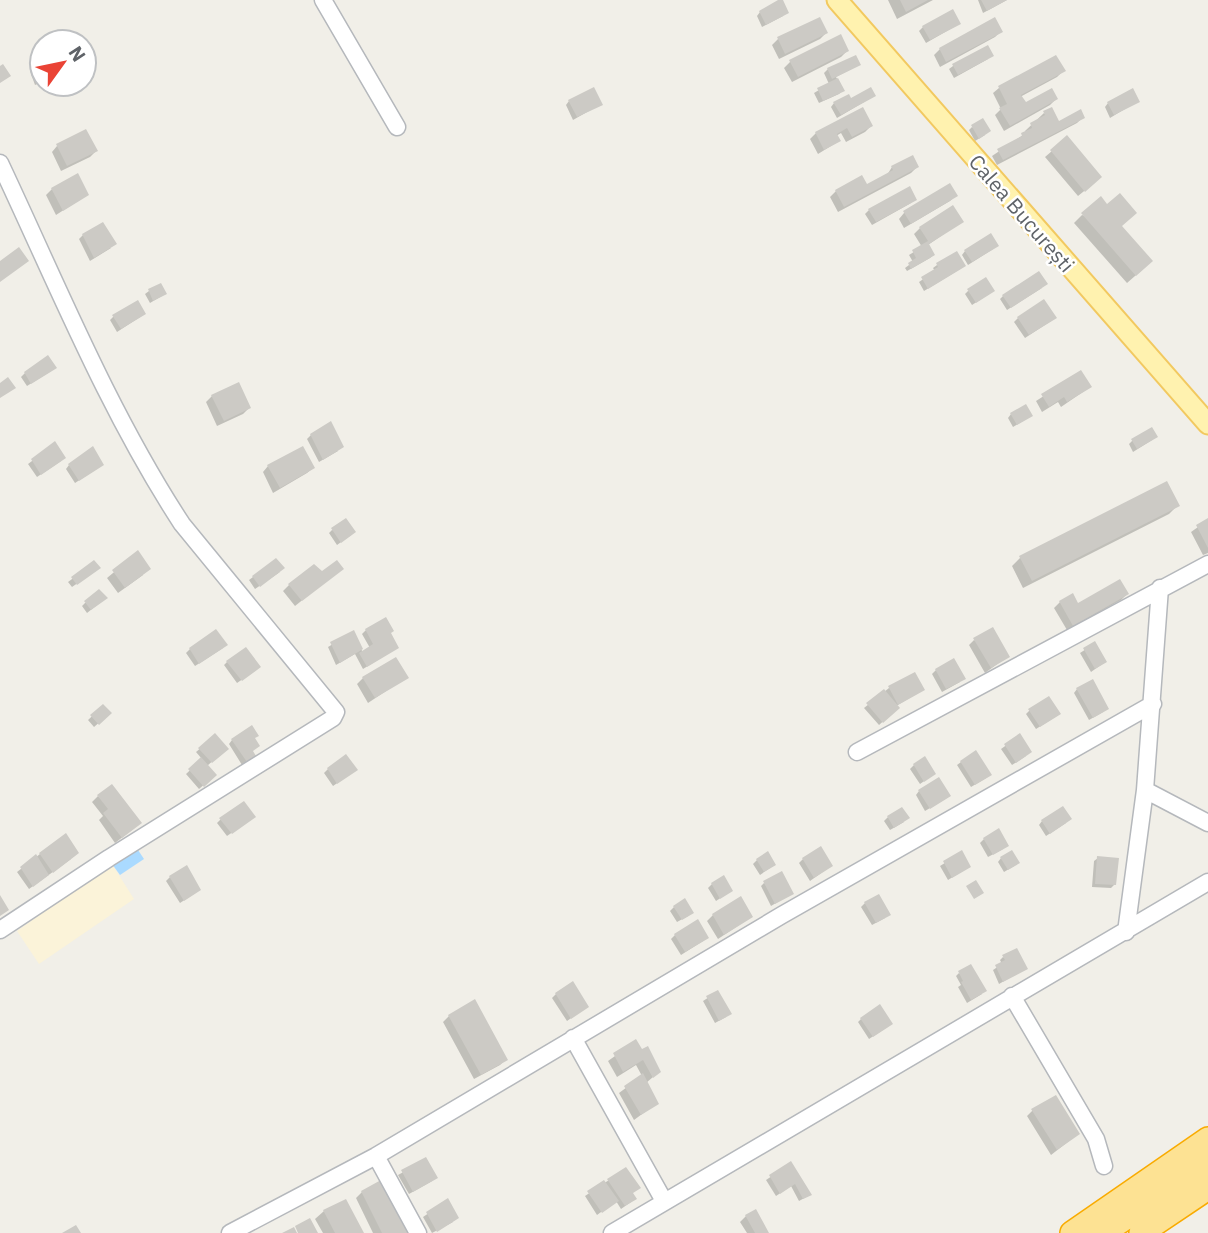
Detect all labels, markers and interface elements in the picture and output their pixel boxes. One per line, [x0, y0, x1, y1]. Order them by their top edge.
north arrow [28, 28, 98, 98]
text: N [63, 41, 91, 66]
street label: Calea București [963, 148, 1081, 278]

